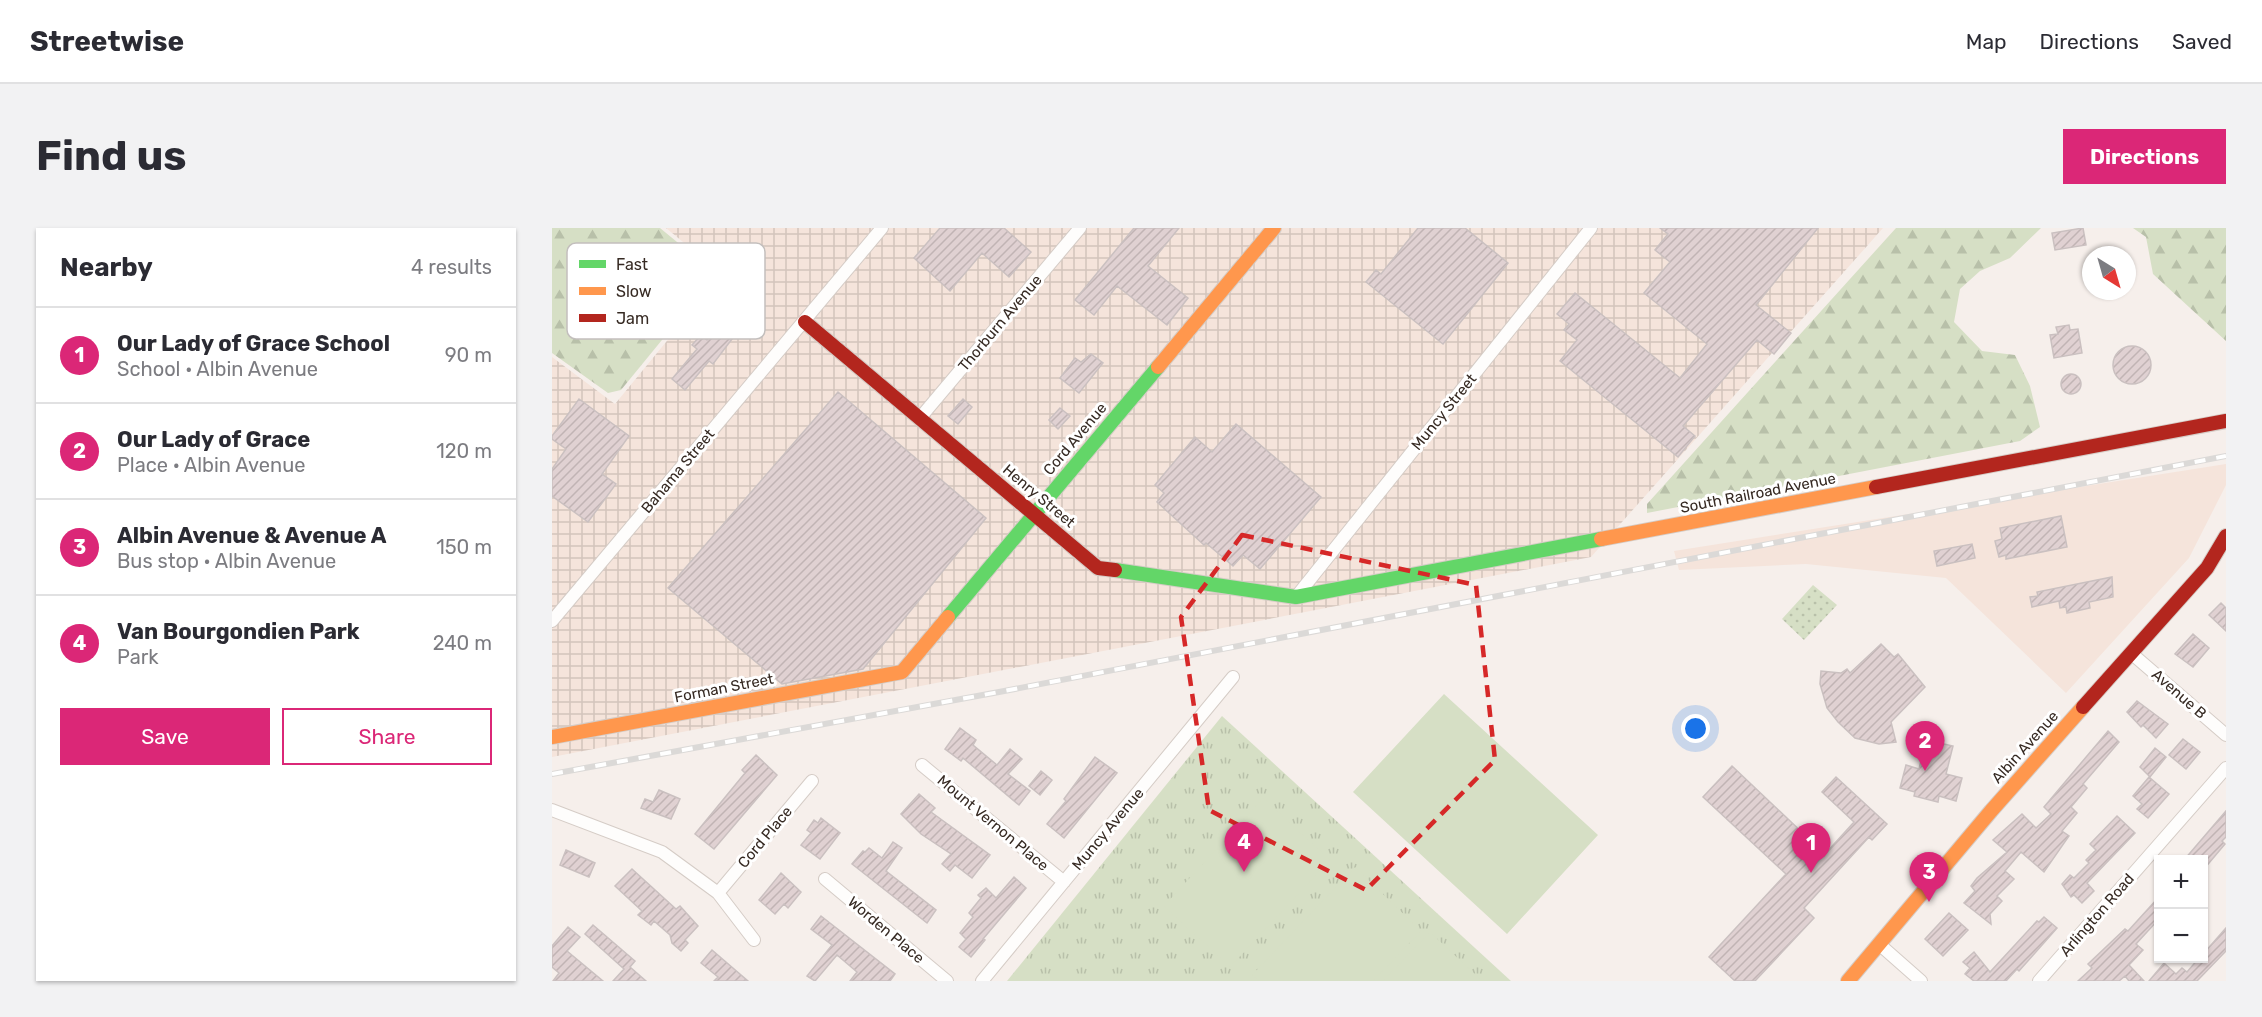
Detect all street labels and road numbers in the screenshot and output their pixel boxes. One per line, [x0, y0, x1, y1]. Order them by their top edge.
street label: Thorburn Avenue [954, 271, 1046, 375]
street label: Muncy Street [1408, 370, 1480, 454]
street label: Cord Avenue [1040, 399, 1110, 479]
street label: Bahama Street [638, 425, 719, 517]
street label: Henry Street [999, 461, 1079, 532]
street label: South Railroad Avenue [1679, 469, 1837, 517]
street label: Avenue B [2148, 665, 2210, 723]
street label: Forman Street [673, 670, 775, 706]
street label: Albin Avenue [1988, 707, 2062, 787]
street label: Mount Vernon Place [934, 771, 1052, 875]
street label: Muncy Avenue [1068, 784, 1148, 874]
street label: Cord Place [734, 802, 796, 872]
street label: Arlington Road [2056, 870, 2138, 960]
street label: Worden Place [844, 893, 928, 967]

